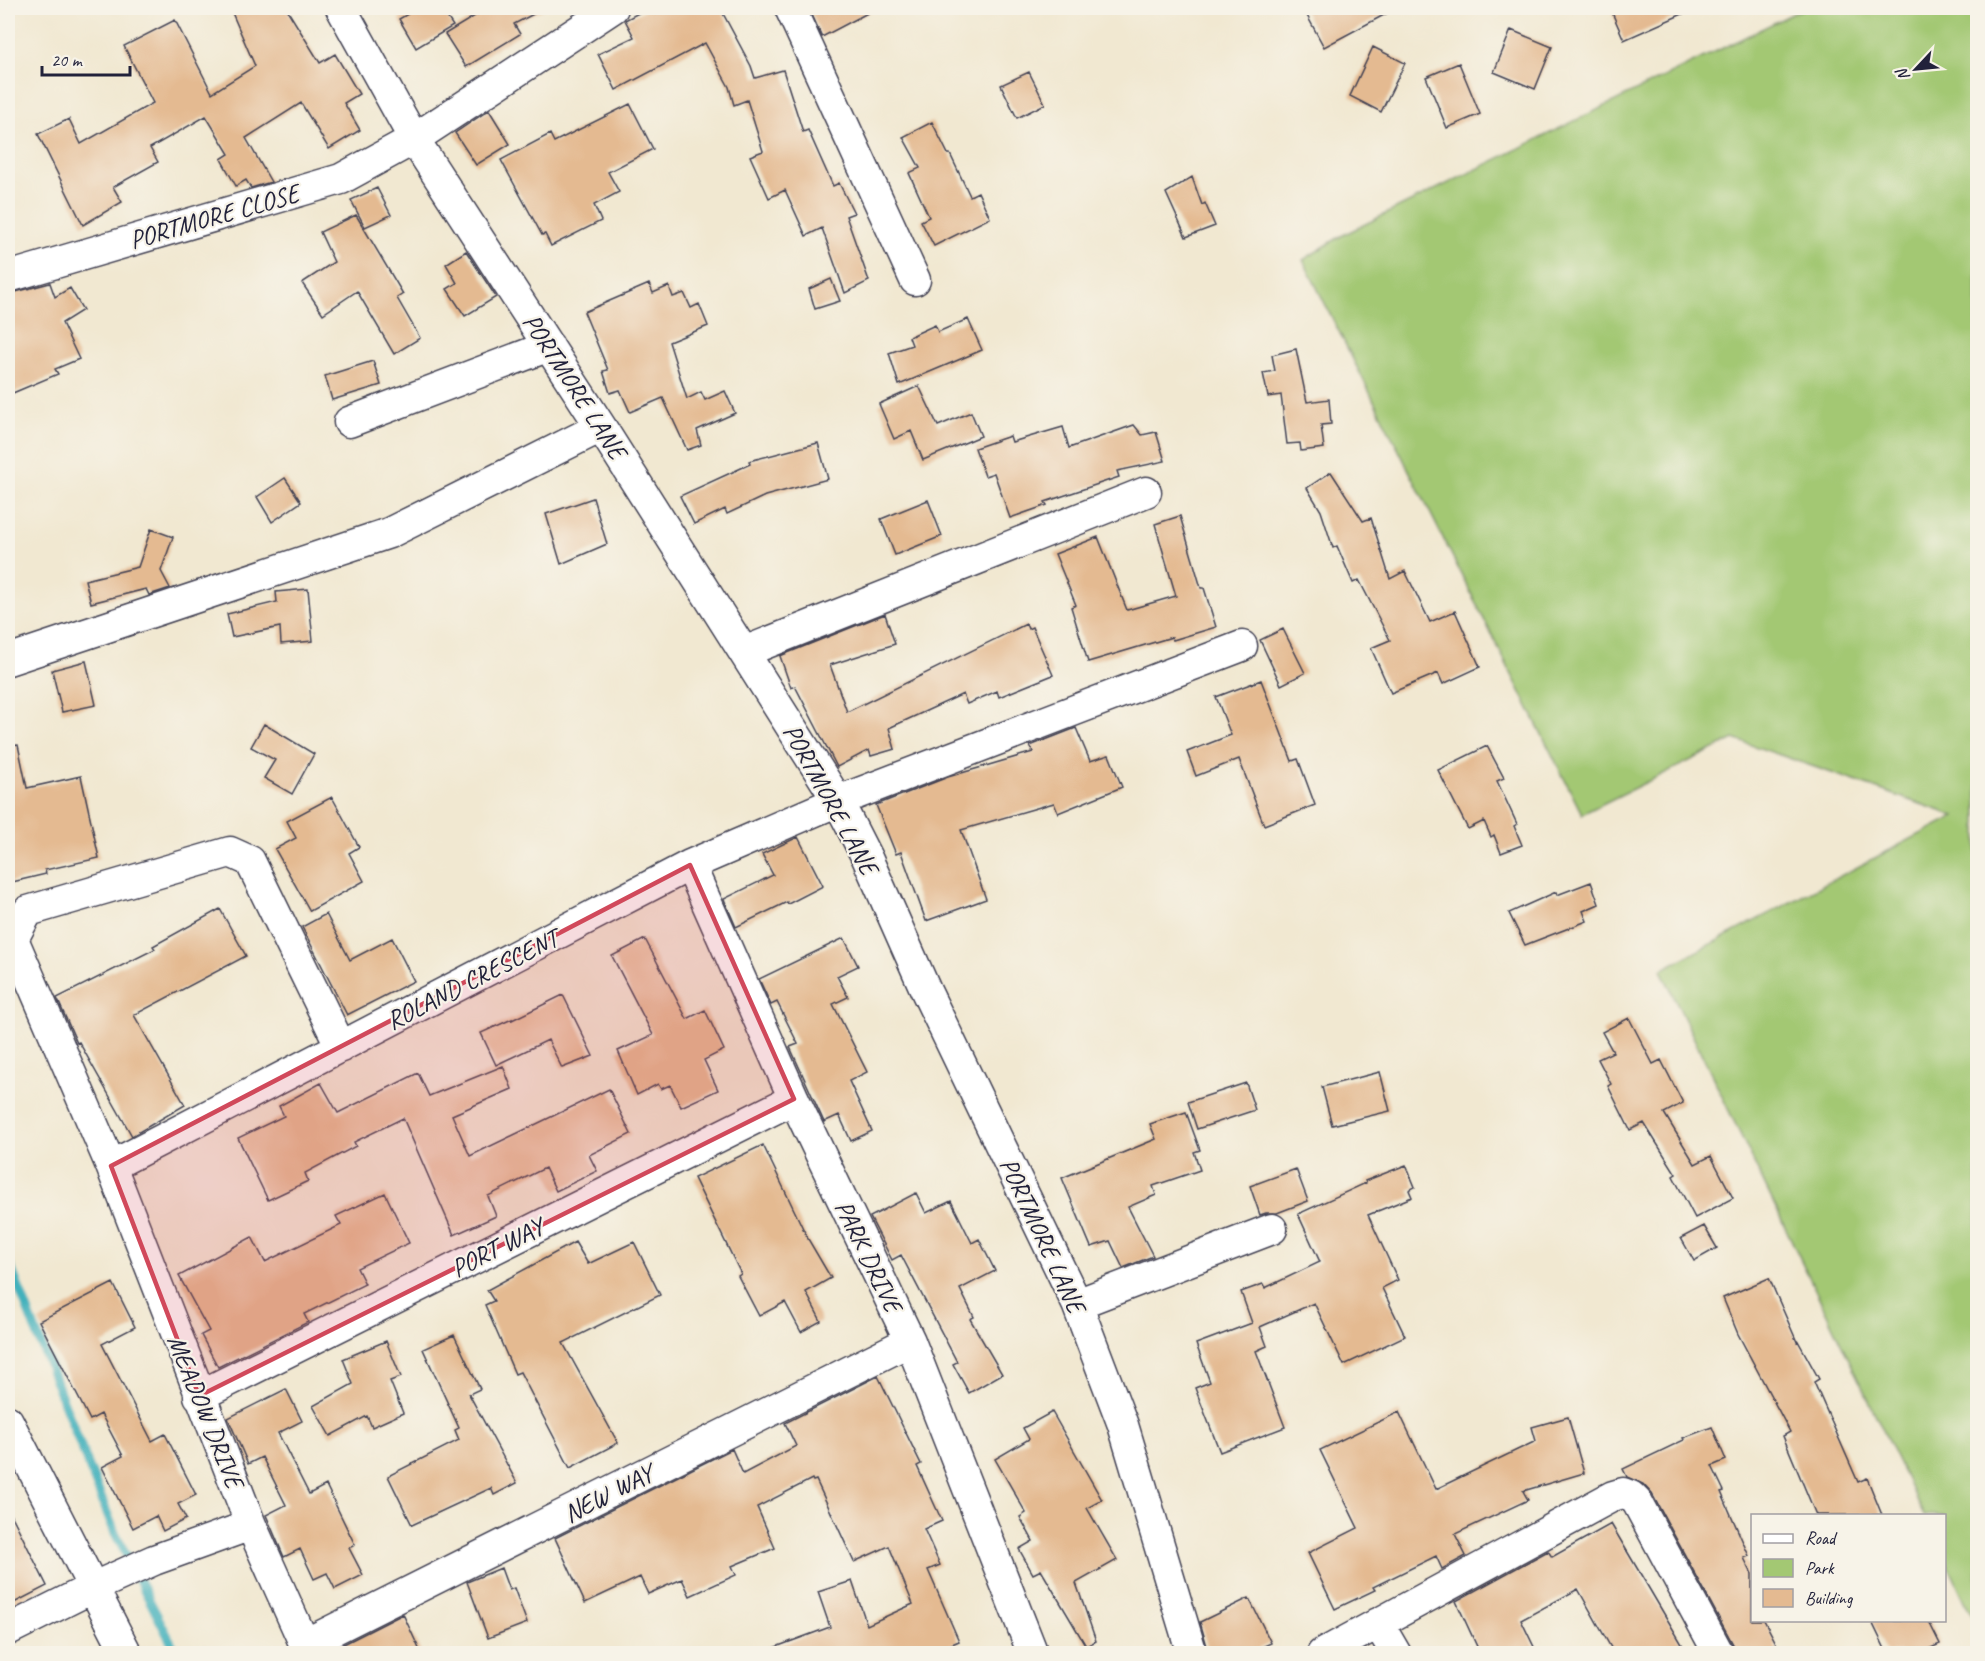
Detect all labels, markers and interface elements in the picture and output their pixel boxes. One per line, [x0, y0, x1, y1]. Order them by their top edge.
scale bar [42, 39, 130, 77]
north arrow [1886, 39, 1946, 99]
text: 20 m [51, 49, 84, 71]
text: N [1891, 64, 1915, 84]
street label: PORTMORE CLOSE [126, 175, 306, 256]
street label: PORTMORE LANE [515, 307, 636, 469]
street label: PORTMORE LANE [776, 718, 887, 884]
street label: ROLAND CRESCENT [380, 919, 569, 1037]
street label: PORTMORE LANE [992, 1152, 1094, 1321]
street label: PARK DRIVE [827, 1195, 911, 1321]
street label: PORT WAY [445, 1208, 553, 1285]
street label: MEADOW DRIVE [160, 1330, 253, 1496]
street label: NEW WAY [558, 1455, 663, 1530]
legend [1751, 1514, 1946, 1622]
text: Road [1805, 1527, 1838, 1549]
text: Park [1805, 1557, 1835, 1579]
text: Building [1805, 1587, 1854, 1609]

